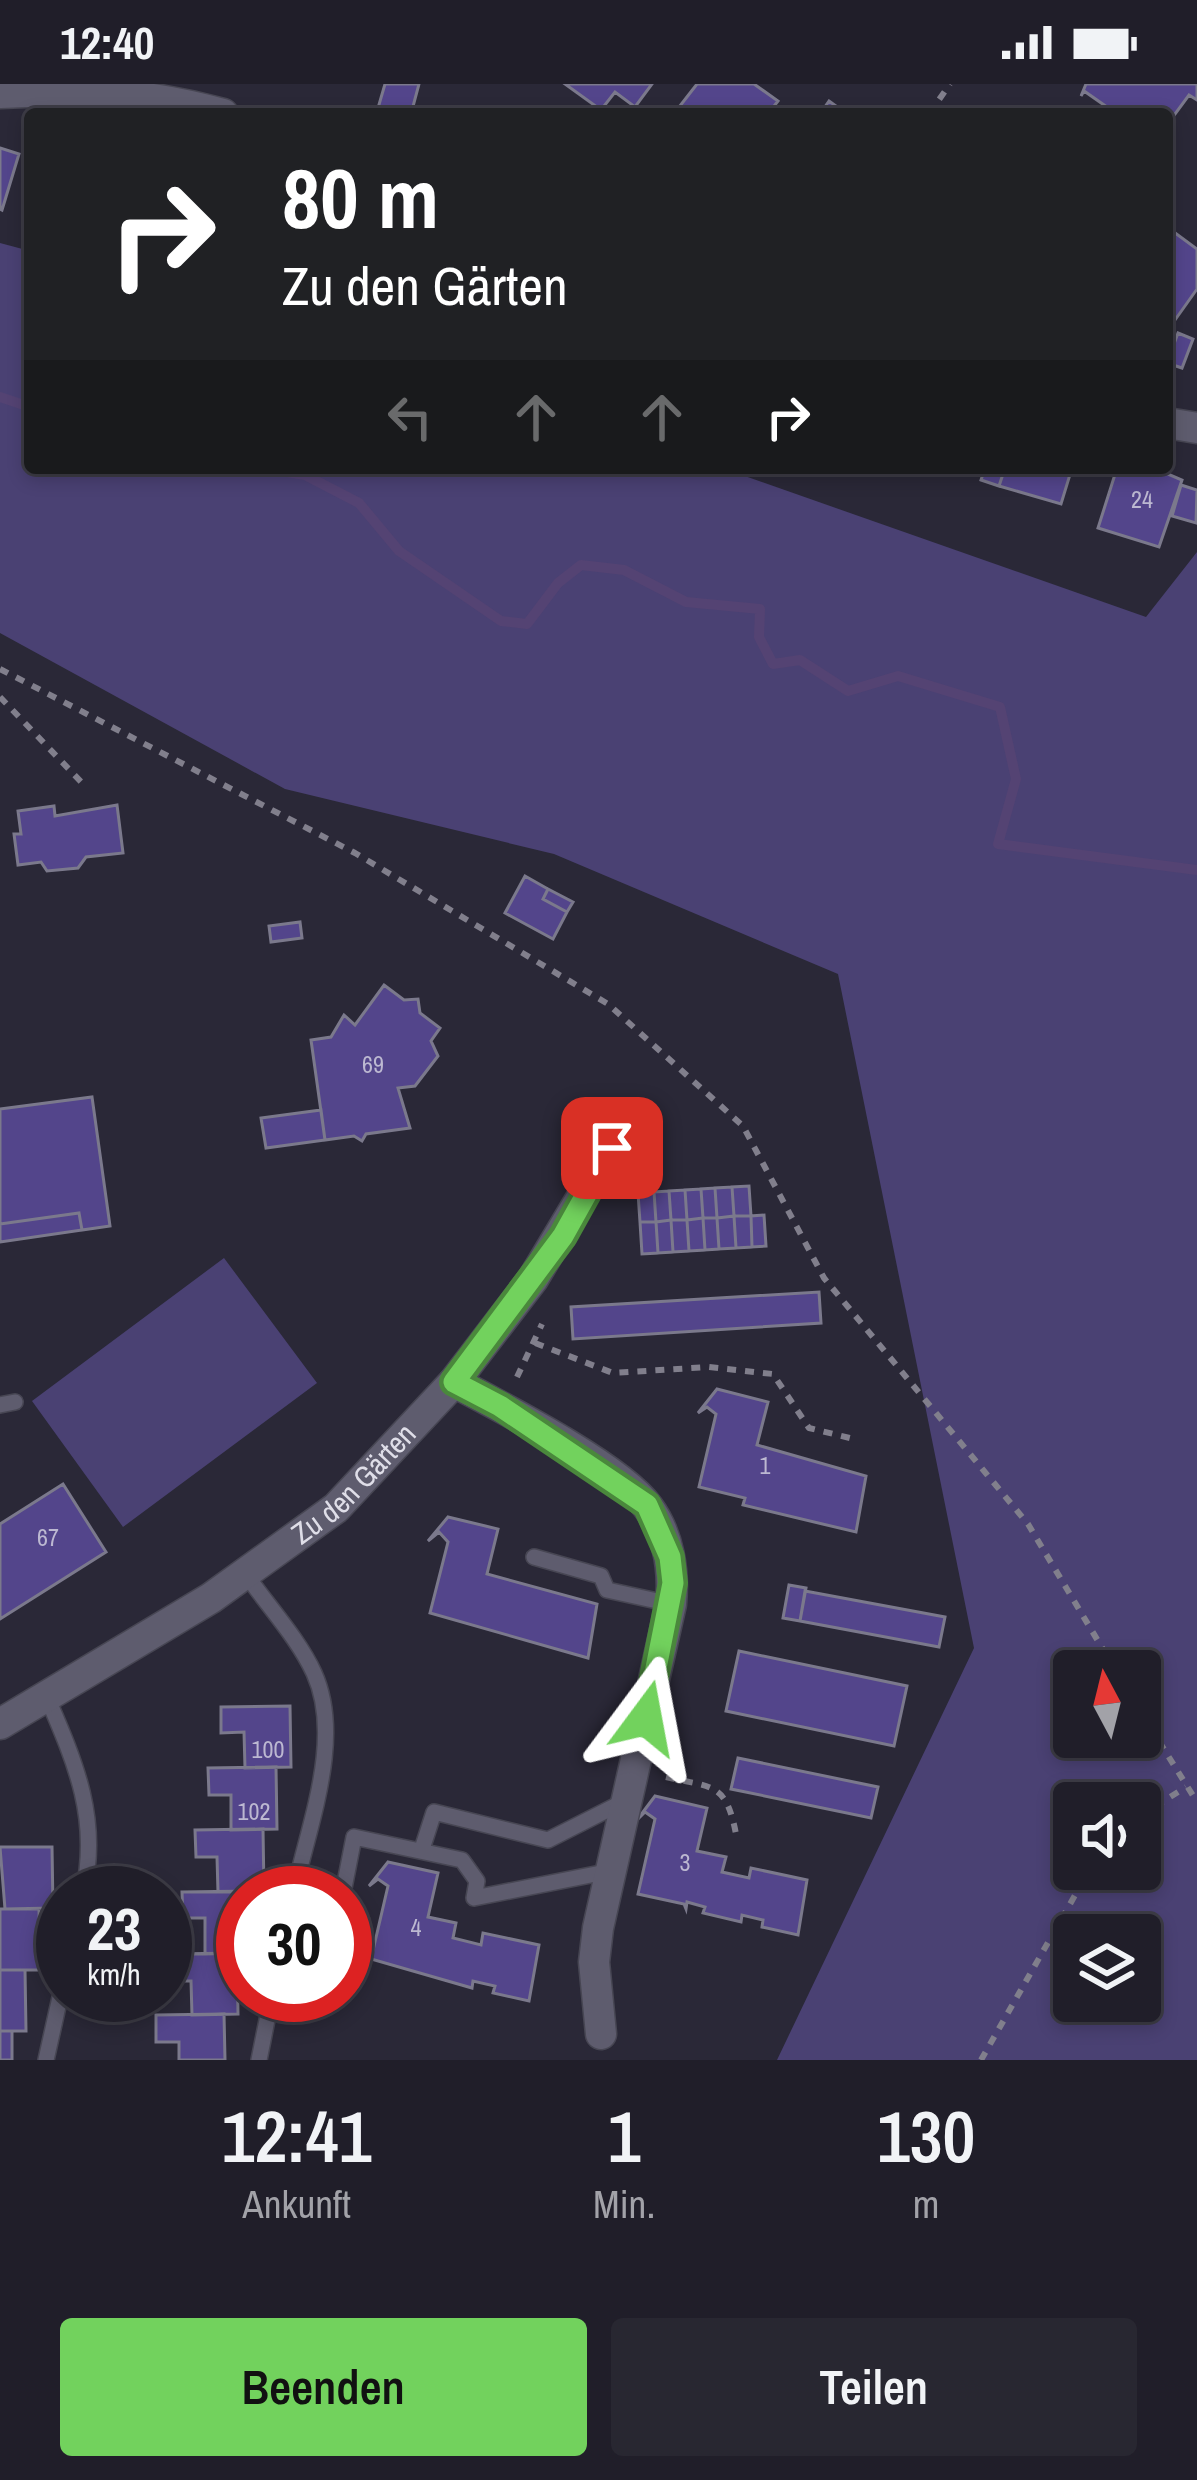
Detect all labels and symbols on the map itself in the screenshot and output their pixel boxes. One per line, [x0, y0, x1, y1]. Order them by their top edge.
house number: 24 [1131, 483, 1153, 515]
house number: 69 [362, 1048, 384, 1080]
pin [561, 1097, 663, 1199]
street label: Zu den Gärten [283, 1414, 424, 1553]
house number: 1 [760, 1449, 771, 1481]
house number: 67 [37, 1521, 59, 1553]
north arrow [1053, 1650, 1161, 1758]
position arrow [583, 1655, 709, 1781]
house number: 100 [252, 1733, 284, 1765]
house number: 102 [238, 1795, 270, 1827]
house number: 3 [680, 1846, 690, 1878]
speed limit sign: 30 [216, 1866, 372, 2022]
house number: 4 [411, 1911, 422, 1943]

